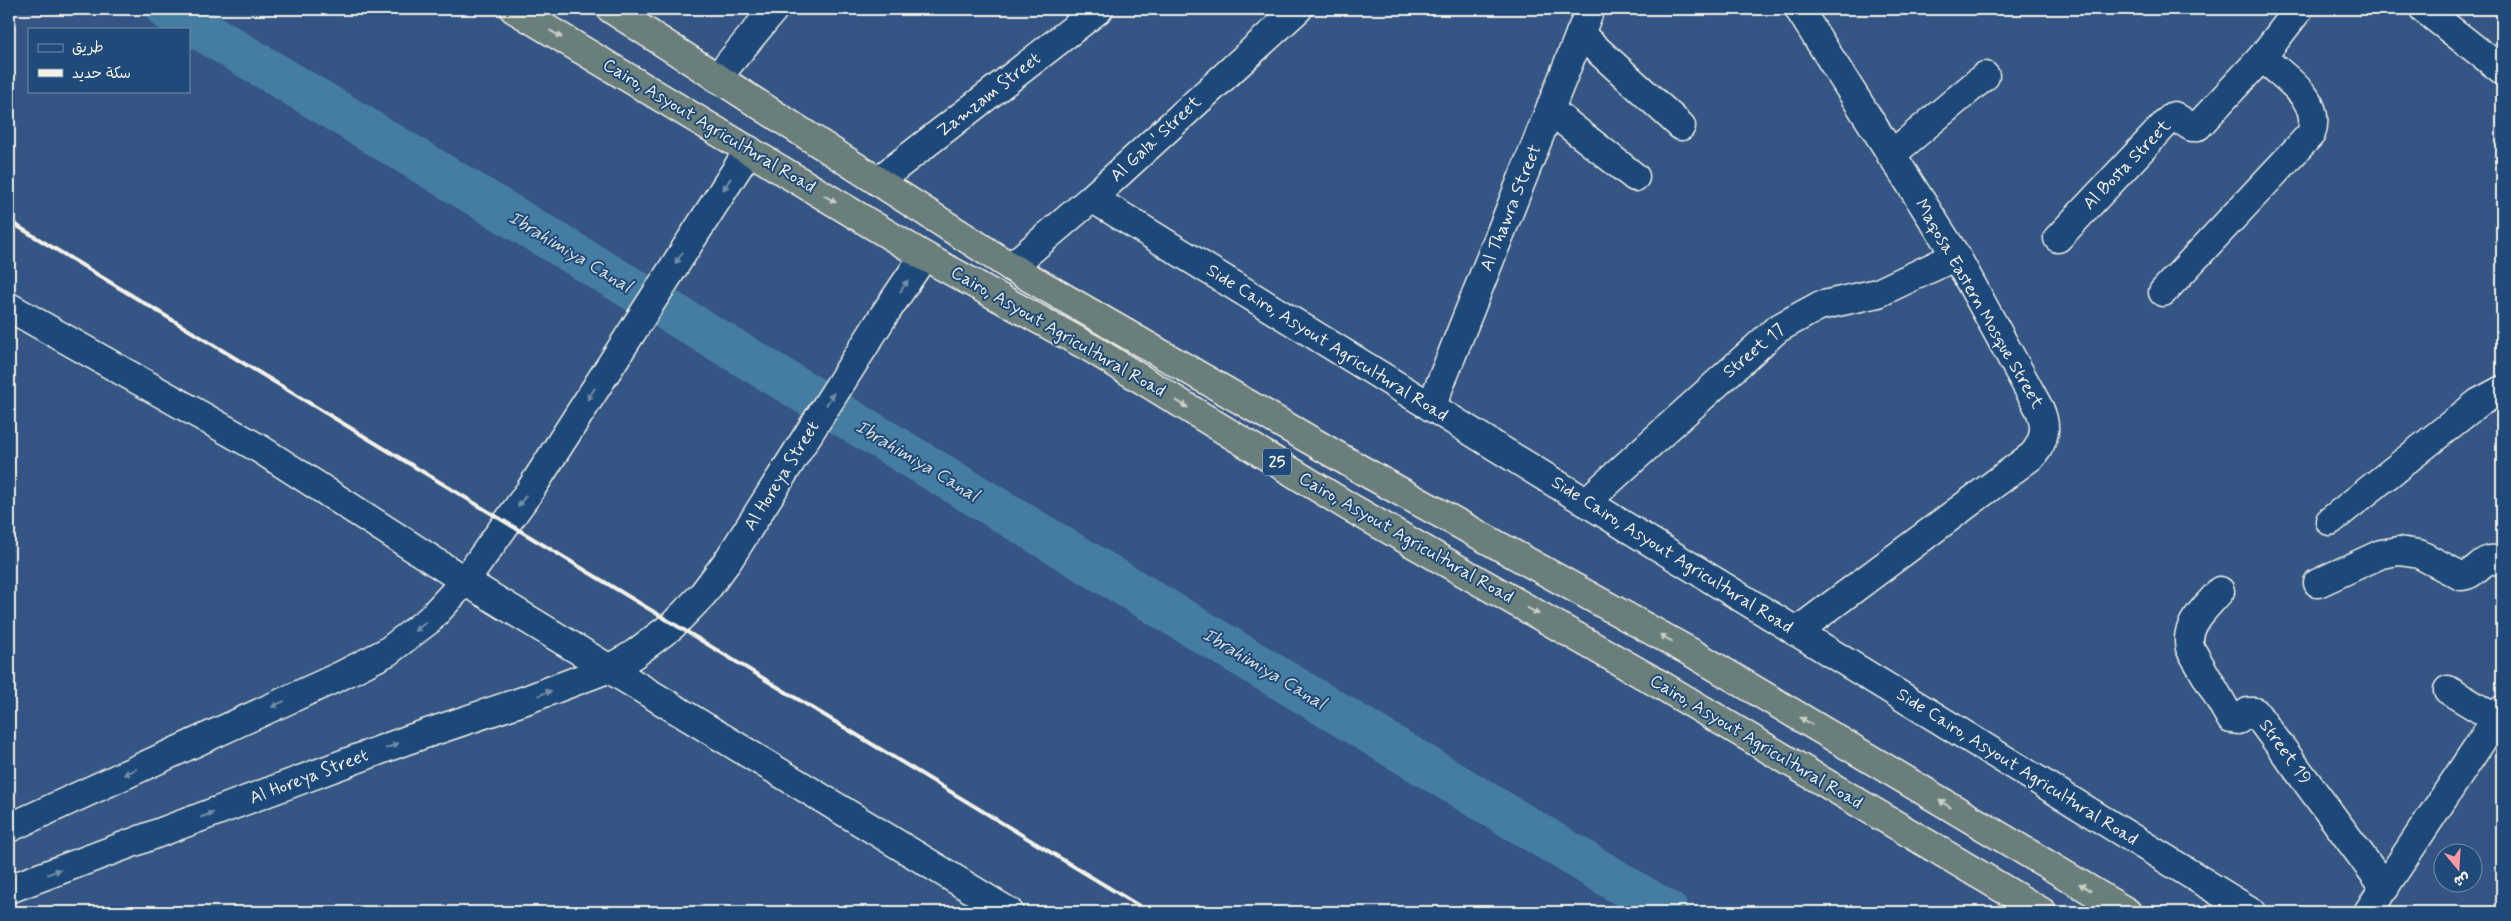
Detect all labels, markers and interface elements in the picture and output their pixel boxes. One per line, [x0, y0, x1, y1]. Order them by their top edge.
legend [28, 28, 190, 92]
one-way arrow [549, 29, 562, 38]
text: طريق [72, 38, 104, 58]
street label: Zamzam Street [932, 47, 1046, 143]
street label: Cairo, Asyout Agricultural Road [598, 53, 820, 199]
text: سكة حديد [72, 64, 131, 84]
street label: Al Gala' Street [1105, 90, 1207, 188]
street label: Al Bosta Street [2078, 114, 2177, 215]
street label: Al Thawra Street [1475, 141, 1547, 275]
one-way arrow [723, 177, 732, 190]
one-way arrow [823, 195, 836, 204]
street label: Maqosa Eastern Mosque Street [1909, 195, 2049, 414]
water label: Ibrahimiya Canal [504, 205, 638, 299]
one-way arrow [675, 252, 684, 265]
street label: Side Cairo, Asyout Agricultural Road [1202, 259, 1452, 427]
street label: Cairo, Asyout Agricultural Road [946, 261, 1170, 403]
one-way arrow [899, 279, 909, 292]
street label: Street 17 [1718, 318, 1790, 384]
one-way arrow [586, 388, 595, 401]
one-way arrow [825, 393, 835, 406]
one-way arrow [1175, 400, 1188, 409]
water label: Ibrahimiya Canal [851, 414, 985, 508]
street label: Al Horeya Street [739, 416, 825, 535]
road number: 25 [1263, 448, 1291, 476]
street label: Cairo, Asyout Agricultural Road [1294, 467, 1518, 609]
street label: Side Cairo, Asyout Agricultural Road [1547, 471, 1797, 639]
one-way arrow [517, 494, 527, 508]
one-way arrow [1526, 607, 1539, 616]
one-way arrow [413, 622, 427, 632]
water label: Ibrahimiya Canal [1198, 622, 1332, 716]
one-way arrow [1659, 634, 1673, 642]
street label: Cairo, Asyout Agricultural Road [1645, 669, 1867, 815]
street label: Side Cairo, Asyout Agricultural Road [1892, 683, 2142, 851]
one-way arrow [538, 688, 552, 696]
one-way arrow [271, 701, 285, 709]
street label: Street 19 [2253, 715, 2317, 789]
one-way arrow [1799, 716, 1812, 725]
one-way arrow [384, 742, 399, 749]
street label: Al Horeya Street [246, 743, 372, 811]
one-way arrow [123, 769, 137, 777]
one-way arrow [1939, 799, 1952, 808]
one-way arrow [199, 811, 214, 818]
north arrow [2434, 844, 2484, 894]
one-way arrow [47, 868, 62, 875]
text: ش [2452, 868, 2472, 890]
one-way arrow [2078, 883, 2091, 892]

